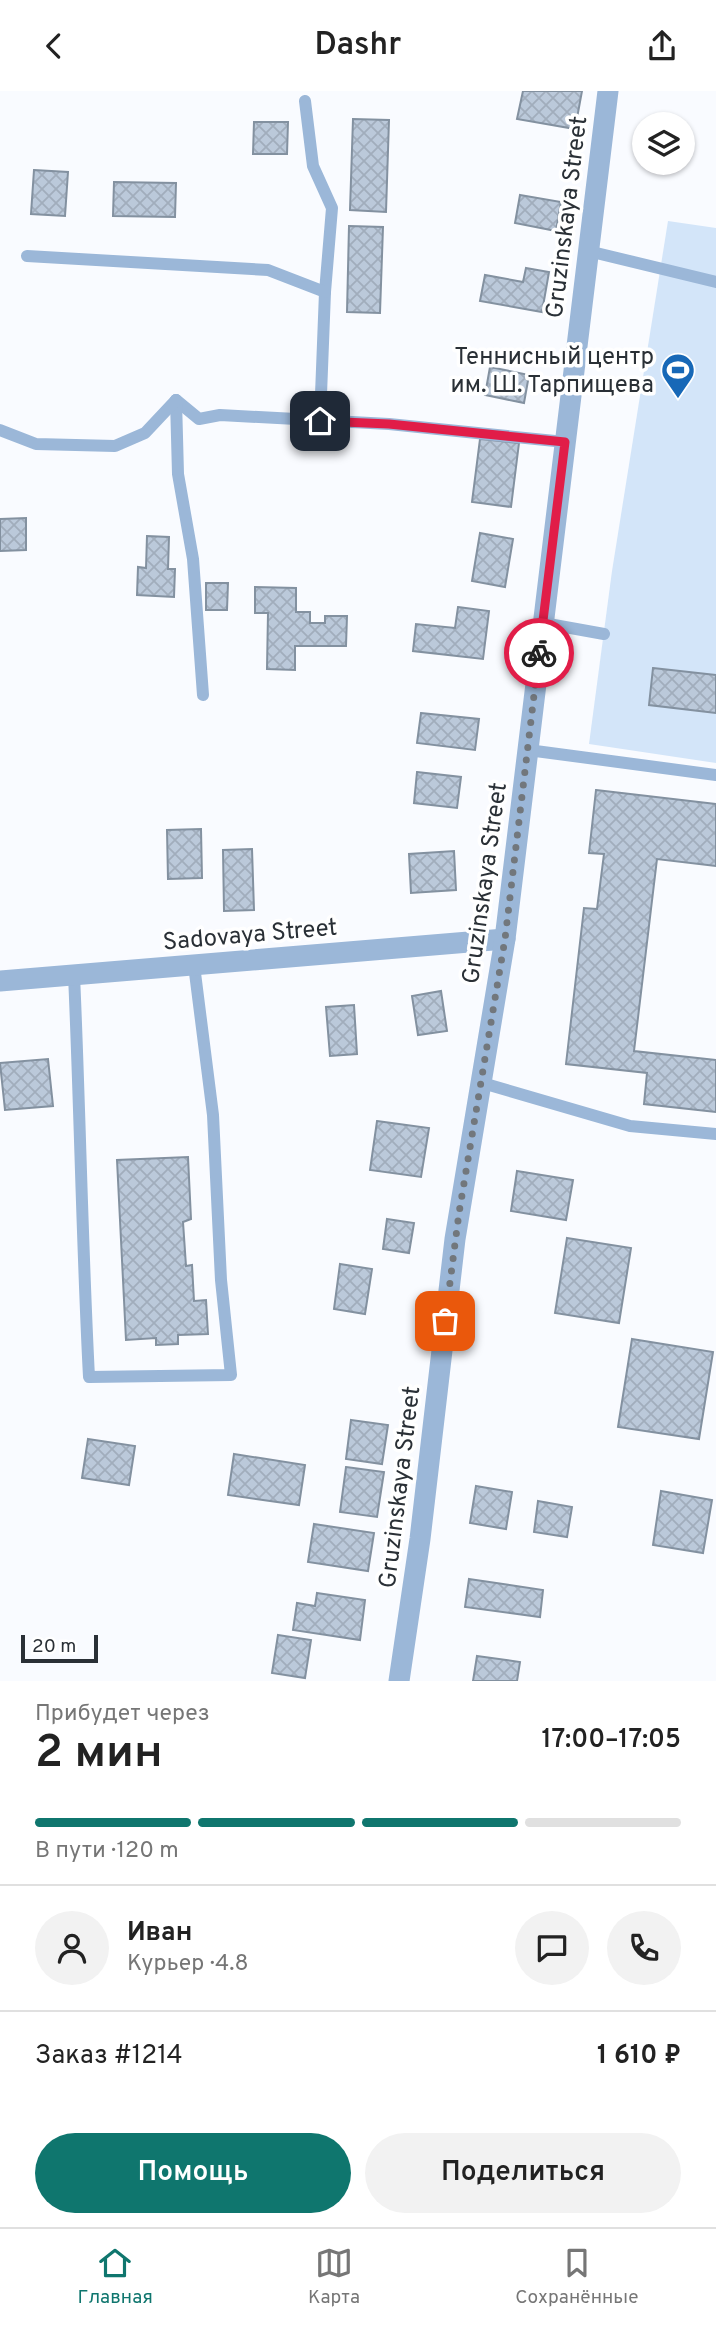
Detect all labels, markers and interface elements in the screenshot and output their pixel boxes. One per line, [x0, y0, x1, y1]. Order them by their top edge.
text: Dashr [315, 26, 401, 66]
icon: back [35, 27, 73, 65]
icon: share [643, 27, 681, 65]
map controls [632, 112, 695, 175]
button: layers [632, 112, 695, 175]
street label: Gruzinskaya Street [541, 114, 595, 320]
place label: Теннисный центр им. Ш. Тарпищева [451, 343, 654, 401]
sports icon: Теннисный центр им. Ш. Тарпищева [659, 351, 697, 400]
pin [290, 391, 350, 451]
icon: home [301, 402, 339, 440]
courier [504, 618, 574, 688]
icon: bike [520, 634, 558, 672]
street label: Gruzinskaya Street [457, 780, 515, 986]
street label: Sadovaya Street [162, 913, 339, 959]
pin [415, 1291, 475, 1351]
icon: bag [426, 1302, 464, 1340]
street label: Gruzinskaya Street [374, 1384, 428, 1590]
scale bar [21, 1632, 98, 1664]
text: 20 m [32, 1635, 76, 1659]
text: Прибудет через [35, 1700, 210, 1729]
text: 17:00–17:05 [542, 1724, 681, 1757]
text: 2 мин [35, 1725, 163, 1784]
text: В пути · 120 m [35, 1837, 179, 1866]
button: person [35, 1911, 109, 1985]
button: chat [515, 1911, 589, 1985]
button: phone [607, 1911, 681, 1985]
text: Иван [127, 1917, 192, 1950]
text: Курьер · 4.8 [127, 1950, 249, 1979]
text: Заказ #1214 [35, 2040, 183, 2073]
text: 1 610 ₽ [597, 2040, 681, 2073]
button: Помощь [35, 2133, 351, 2213]
button: Поделиться [365, 2133, 681, 2213]
tab: Главная [78, 2244, 153, 2310]
tab: Карта [308, 2244, 360, 2310]
tab: Сохранённые [515, 2244, 638, 2310]

